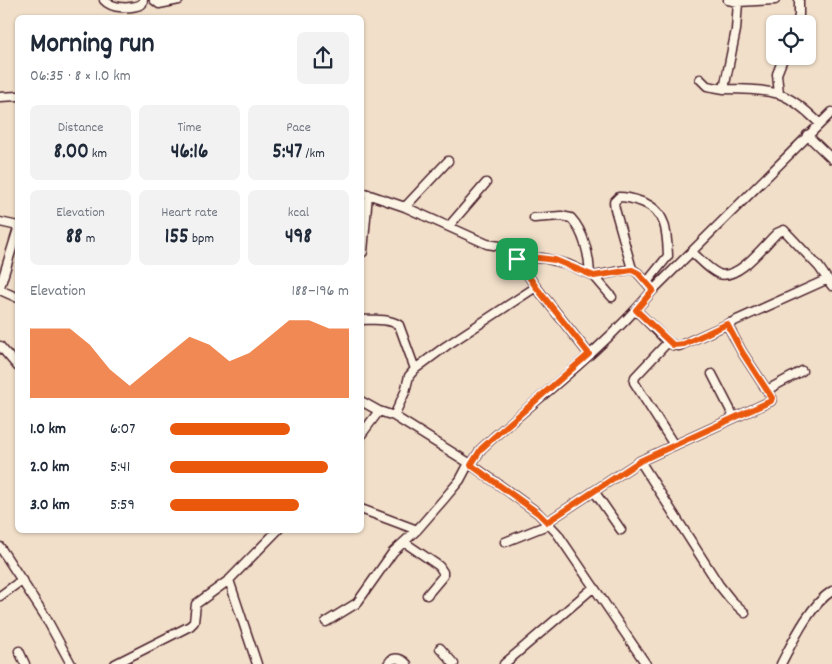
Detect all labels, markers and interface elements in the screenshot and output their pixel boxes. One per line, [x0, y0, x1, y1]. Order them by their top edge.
map controls [766, 15, 816, 65]
button: locate [766, 15, 816, 65]
text: Morning run [30, 26, 154, 66]
button: share [297, 32, 349, 84]
text: 06:35 · 8 × 1.0 km [30, 65, 131, 88]
text: Distance [58, 118, 103, 138]
text: Time [178, 118, 201, 138]
text: Pace [286, 118, 311, 138]
text: 8.00 [54, 138, 89, 168]
text: 46:16 [171, 138, 208, 168]
text: 5:47 [272, 138, 302, 168]
text: km [89, 144, 107, 164]
text: /km [302, 144, 325, 164]
text: Elevation [56, 203, 105, 223]
text: Heart rate [161, 203, 218, 223]
text: kcal [288, 203, 309, 223]
text: 88 [66, 223, 83, 253]
text: 155 [165, 223, 189, 253]
text: 498 [285, 223, 312, 253]
text: m [83, 229, 95, 249]
text: bpm [189, 229, 214, 249]
pin [496, 238, 538, 280]
icon: arrive [503, 245, 531, 273]
text: Elevation [30, 280, 86, 303]
text: 188–196 m [291, 280, 349, 303]
text: 1.0 km [30, 418, 66, 441]
text: 6:07 [110, 418, 135, 441]
text: 2.0 km [30, 456, 70, 479]
text: 5:41 [110, 456, 130, 479]
text: 3.0 km [30, 494, 70, 517]
text: 5:59 [110, 494, 135, 517]

